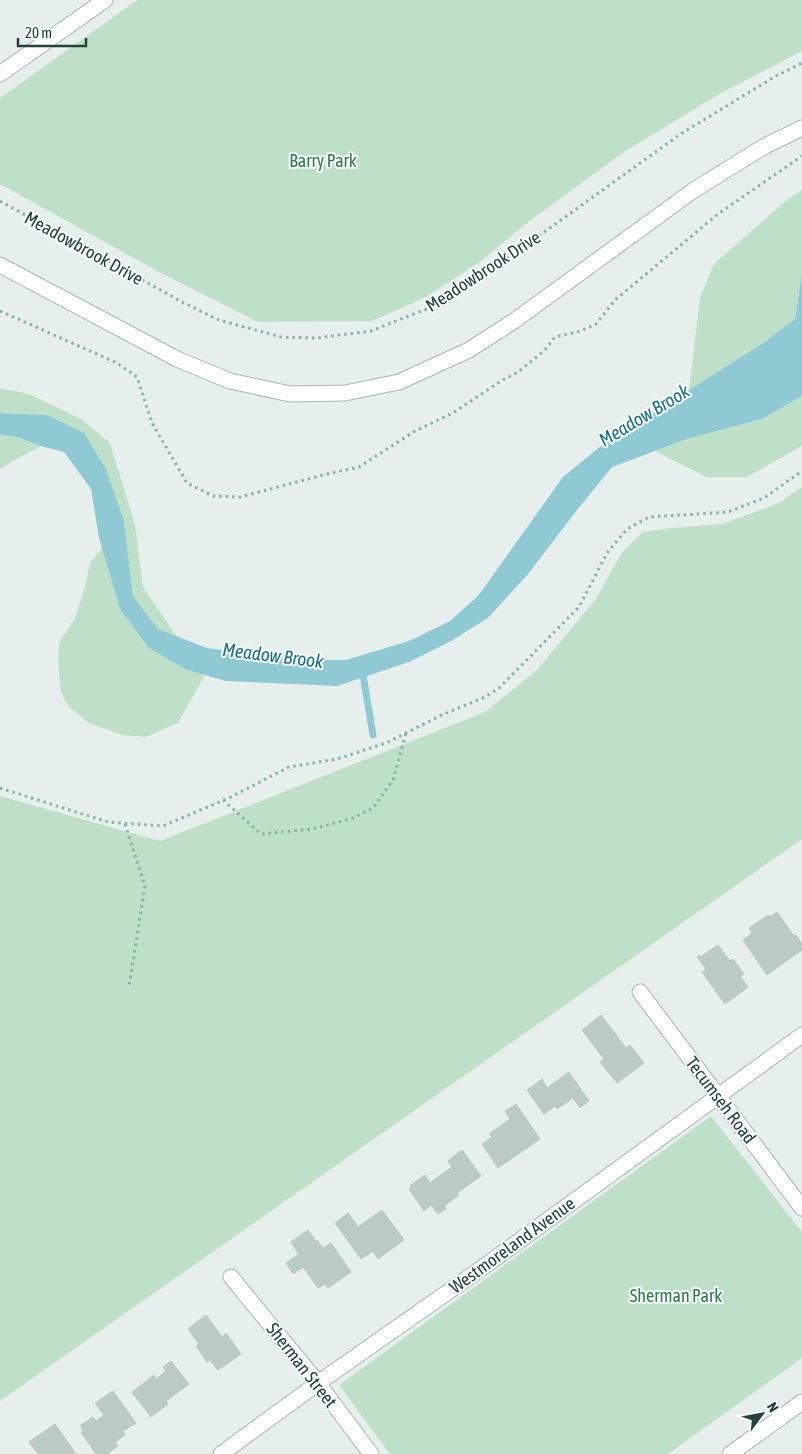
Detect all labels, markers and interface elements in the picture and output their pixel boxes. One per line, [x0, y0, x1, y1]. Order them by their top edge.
scale bar [18, 15, 85, 47]
text: 20 m [25, 24, 52, 41]
park label: Barry Park [289, 150, 357, 171]
street label: Meadowbrook Drive [21, 207, 147, 289]
street label: Meadowbrook Drive [422, 226, 544, 316]
water label: Meadow Brook [595, 379, 694, 451]
water label: Meadow Brook [221, 638, 325, 672]
street label: Tecumseh Road [682, 1052, 760, 1148]
street label: Westmoreland Avenue [445, 1192, 579, 1298]
park label: Sherman Park [630, 1285, 722, 1306]
street label: Sherman Street [262, 1318, 342, 1412]
north arrow [737, 1389, 787, 1439]
text: N [764, 1399, 782, 1415]

